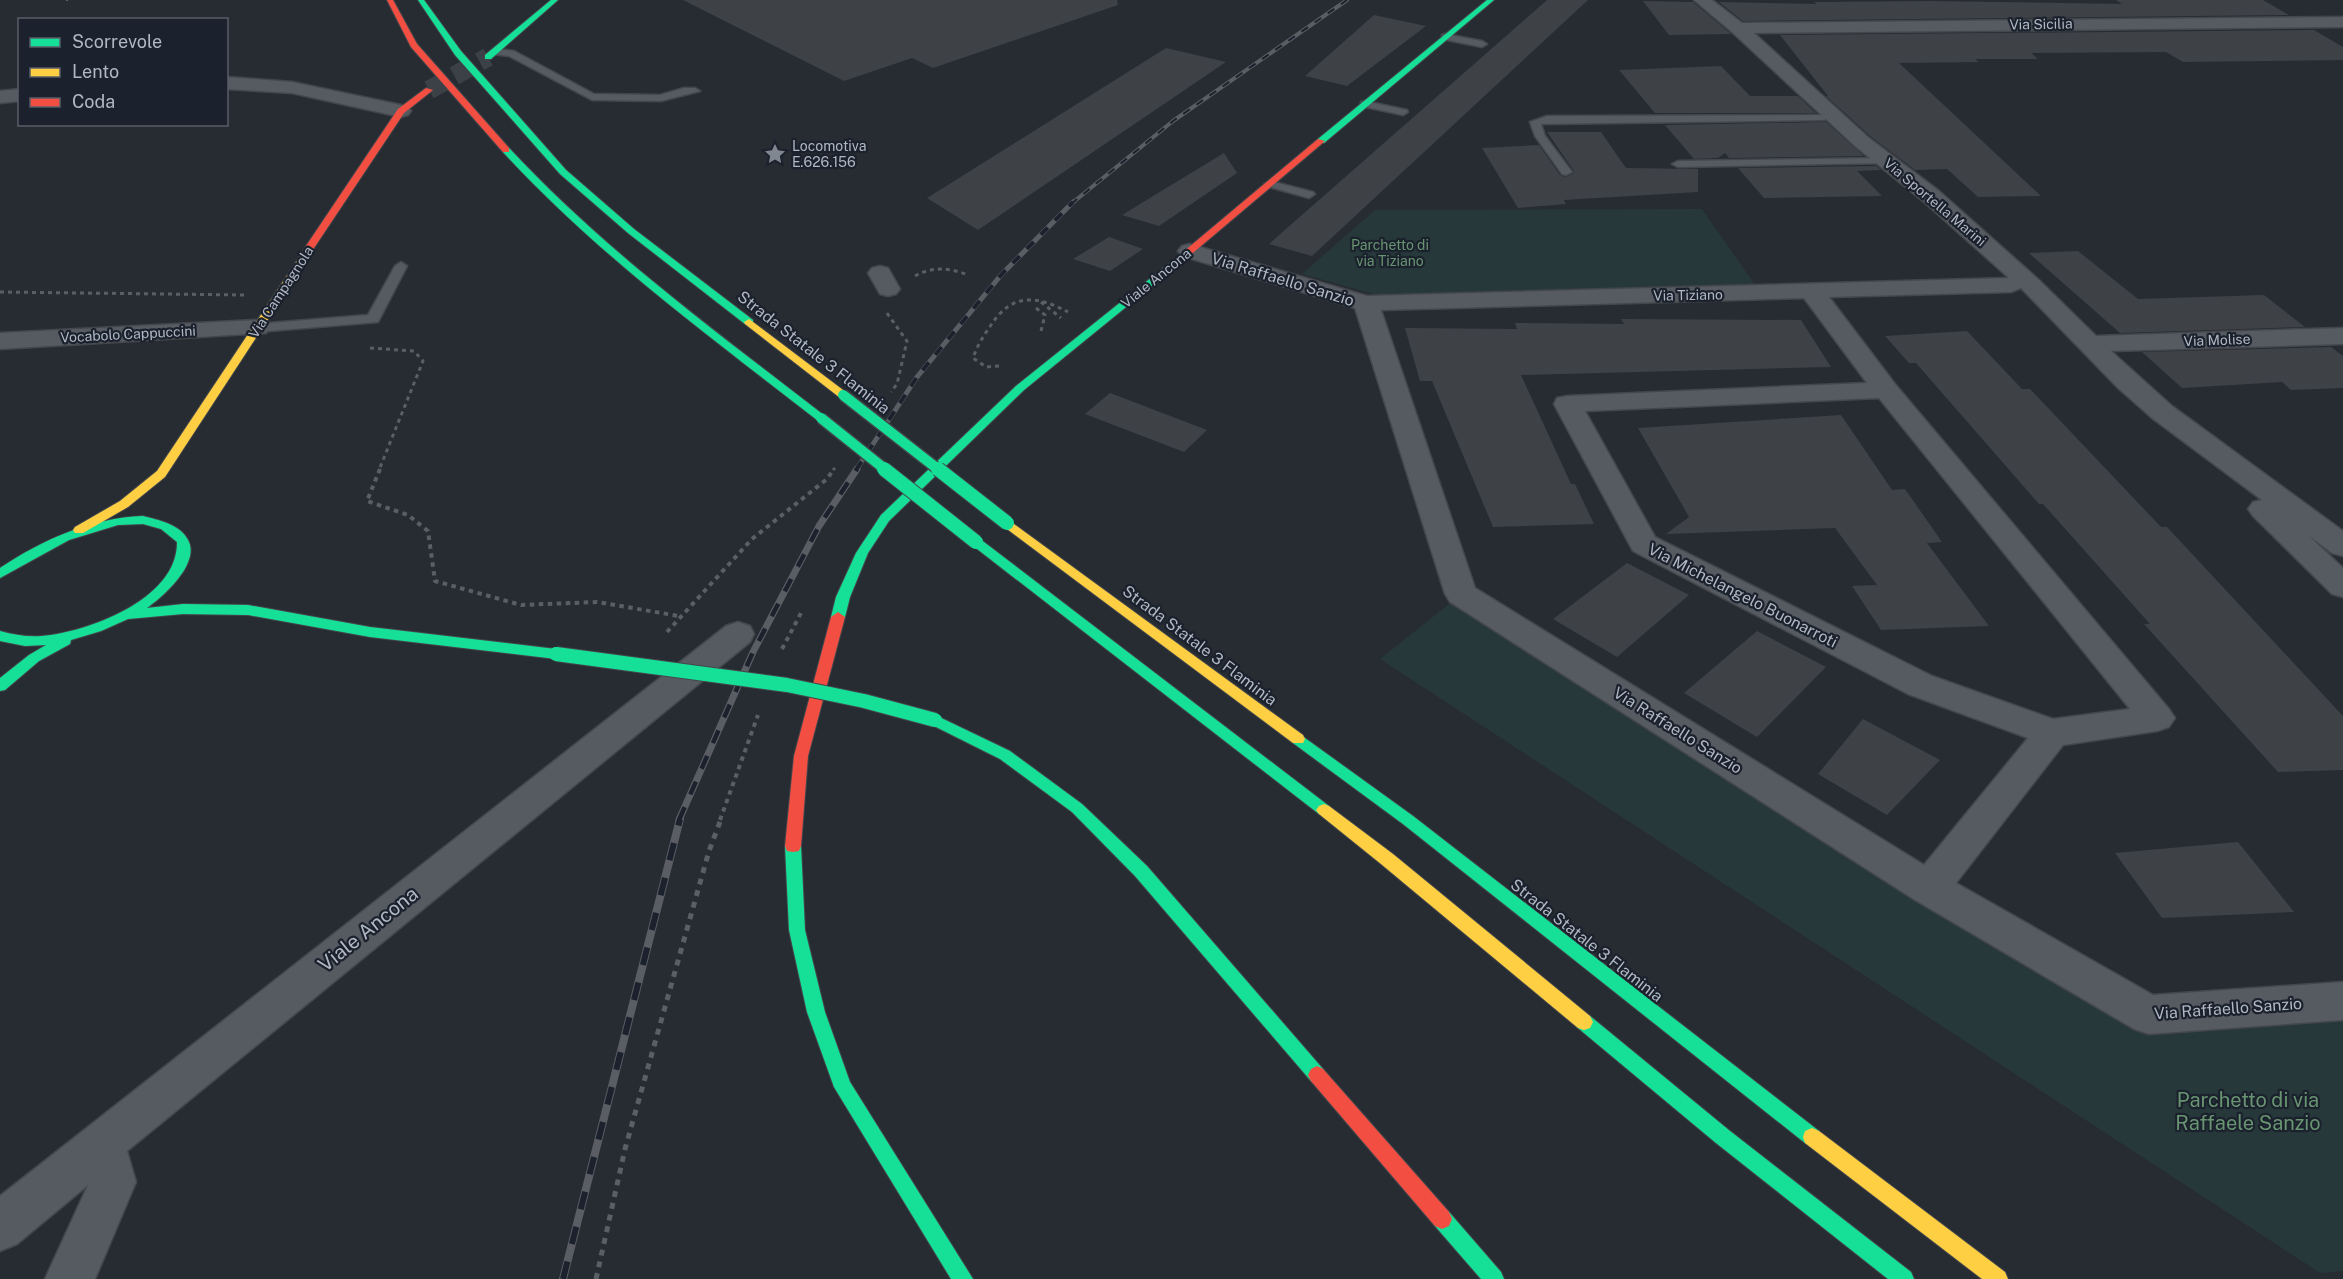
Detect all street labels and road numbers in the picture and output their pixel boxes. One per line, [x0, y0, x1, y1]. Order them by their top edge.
street label: Via Sicilia [2009, 15, 2073, 33]
street label: Via Sportella Marini [1881, 155, 1989, 249]
street label: Via Campagnola [245, 243, 317, 341]
street label: Viale Ancona [1118, 245, 1194, 311]
street label: Via Raffaello Sanzio [1209, 249, 1357, 310]
street label: Via Tiziano [1653, 286, 1723, 304]
street label: Strada Statale 3 Flaminia [734, 287, 894, 418]
street label: Vocabolo Cappuccini [60, 322, 196, 346]
street label: Via Molise [2183, 331, 2251, 349]
street label: Via Michelangelo Buonarroti [1645, 539, 1841, 652]
street label: Strada Statale 3 Flaminia [1119, 581, 1281, 710]
street label: Via Raffaello Sanzio [1610, 683, 1746, 778]
street label: Strada Statale 3 Flaminia [1507, 875, 1667, 1006]
street label: Viale Ancona [313, 881, 423, 977]
street label: Via Raffaello Sanzio [2153, 994, 2303, 1023]

